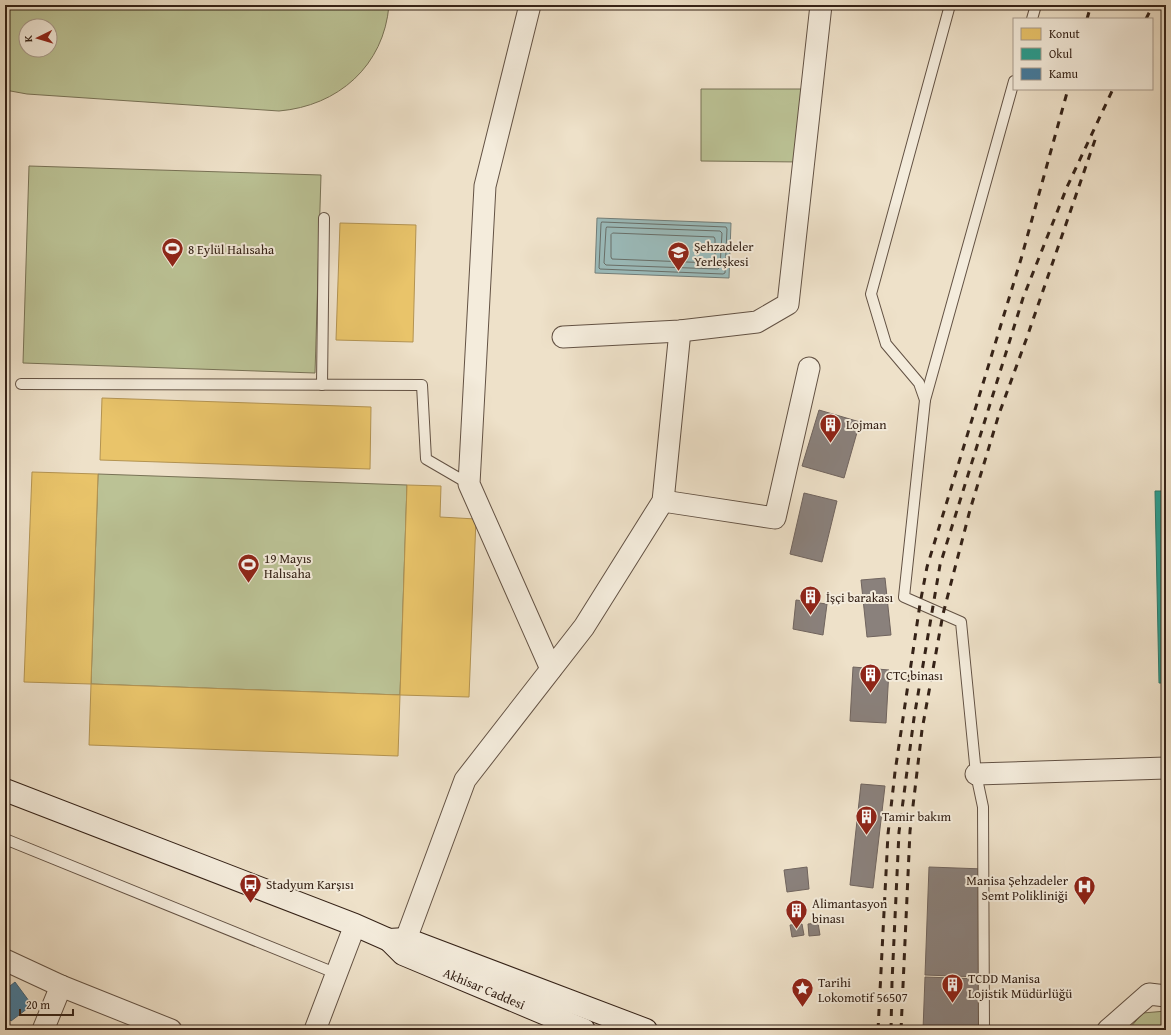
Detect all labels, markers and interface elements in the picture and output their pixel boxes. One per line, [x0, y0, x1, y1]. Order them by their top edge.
north arrow [18, 18, 58, 58]
legend [1013, 18, 1153, 90]
text: Konut [1049, 25, 1080, 42]
text: K [20, 35, 36, 43]
text: Okul [1049, 45, 1073, 62]
text: Kamu [1049, 65, 1079, 82]
sports icon: 8 Eylül Halısaha [159, 236, 185, 269]
place label: Şehzadeler Yerleşkesi [694, 237, 754, 271]
place label: 8 Eylül Halısaha [188, 240, 275, 259]
school or university icon: Şehzadeler Yerleşkesi [665, 240, 691, 273]
building icon: Lojman [818, 411, 844, 444]
place label: Lojman [846, 415, 887, 434]
place label: 19 Mayıs Halısaha [264, 549, 312, 583]
sports icon: 19 Mayıs Halısaha [236, 552, 262, 585]
building icon: İşçi barakası [797, 584, 823, 617]
place label: İşçi barakası [826, 588, 894, 607]
building icon: CTC binası [857, 662, 883, 695]
place label: CTC binası [886, 666, 943, 685]
building icon: Tamir bakım [854, 803, 880, 836]
place label: Tamir bakım [882, 807, 952, 826]
bus stop icon: Stadyum Karşısı [237, 871, 263, 904]
place label: Manisa Şehzadeler Semt Polikliniği [966, 871, 1069, 905]
hospital icon: Manisa Şehzadeler Semt Polikliniği [1071, 874, 1097, 907]
place label: Stadyum Karşısı [266, 875, 354, 894]
place label: Alimantasyon binası [812, 894, 888, 928]
building icon: Alimantasyon binası [784, 897, 810, 930]
street label: Akhisar Caddesi [440, 963, 528, 1014]
place label: TCDD Manisa Lojistik Müdürlüğü [968, 969, 1072, 1003]
building icon: TCDD Manisa Lojistik Müdürlüğü [939, 972, 965, 1005]
place label: Tarihi Lokomotif 56507 [818, 973, 908, 1007]
place icon: Tarihi Lokomotif 56507 [789, 976, 815, 1009]
scale bar [20, 991, 73, 1017]
text: 20 m [26, 996, 50, 1013]

